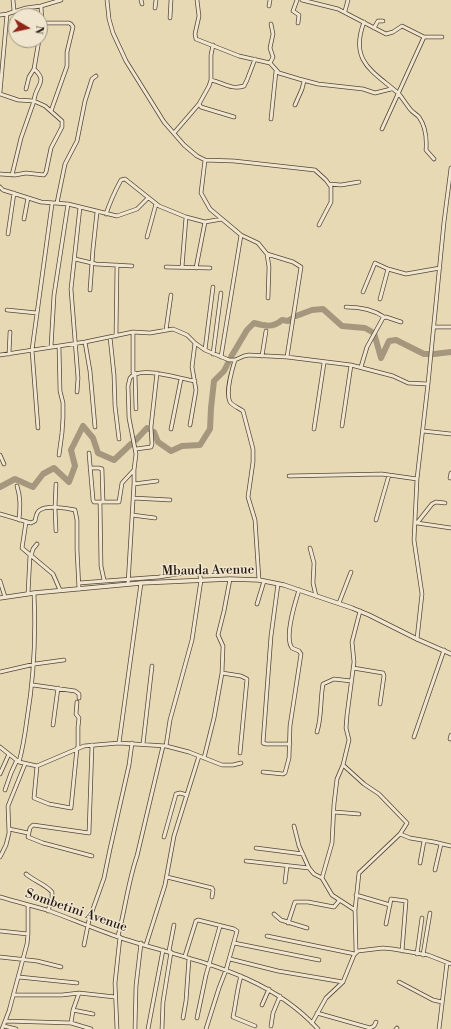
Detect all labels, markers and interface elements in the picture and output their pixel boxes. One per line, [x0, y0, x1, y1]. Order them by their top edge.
north arrow [8, 8, 48, 48]
text: N [31, 24, 46, 35]
street label: Mbauda Avenue [162, 562, 254, 580]
street label: Sombetini Avenue [23, 886, 129, 936]

